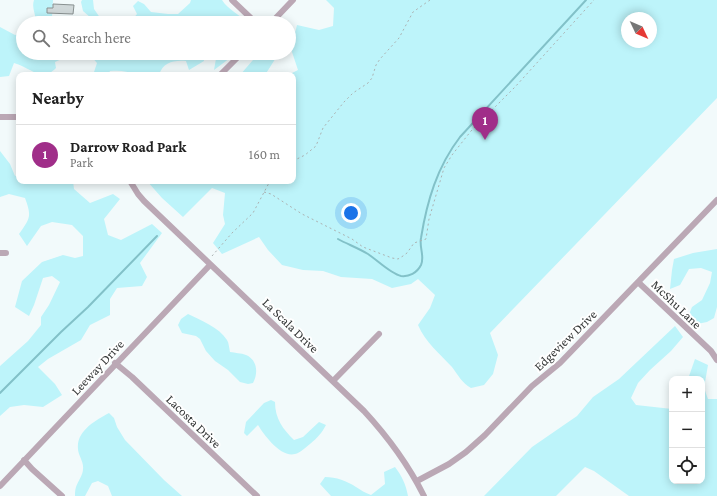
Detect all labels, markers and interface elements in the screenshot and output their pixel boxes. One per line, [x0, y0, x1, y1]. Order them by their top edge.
north arrow [621, 12, 657, 48]
search box [16, 16, 296, 60]
icon: search [30, 27, 52, 49]
text: Search here [62, 30, 131, 46]
text: Nearby [32, 89, 84, 108]
pin: 1 [472, 107, 498, 140]
text: Darrow Road Park [70, 139, 186, 155]
text: 1 [43, 147, 47, 162]
text: 160 m [249, 147, 280, 162]
text: Park [70, 155, 93, 170]
your location [341, 203, 361, 223]
street label: McShu Lane [649, 277, 705, 332]
street label: La Scala Drive [259, 295, 322, 356]
street label: Edgeview Drive [531, 307, 600, 374]
street label: Leeway Drive [68, 336, 127, 398]
map controls [669, 376, 705, 484]
button: + [669, 376, 705, 412]
street label: Lacosta Drive [163, 392, 224, 451]
button: − [669, 412, 705, 448]
button: locate [669, 448, 705, 484]

